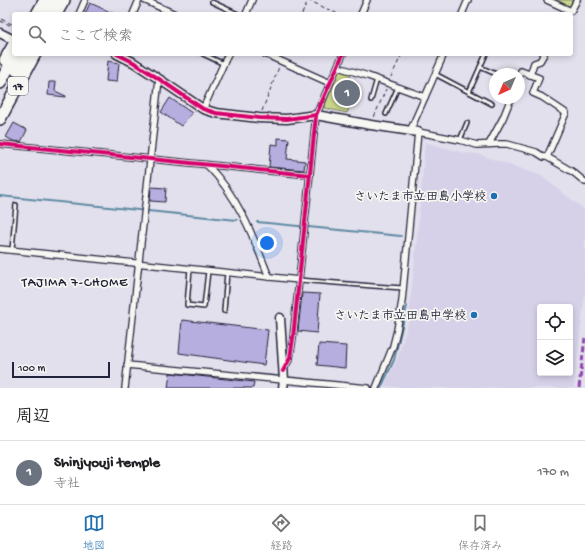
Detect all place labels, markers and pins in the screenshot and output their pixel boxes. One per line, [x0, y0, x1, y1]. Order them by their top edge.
pin: 1 [334, 78, 360, 108]
place label: さいたま市立田島小学校 [354, 190, 486, 205]
marker: さいたま市立田島小学校 [489, 191, 499, 201]
place label: さいたま市立田島中学校 [334, 309, 466, 324]
marker: さいたま市立田島中学校 [469, 310, 479, 320]

